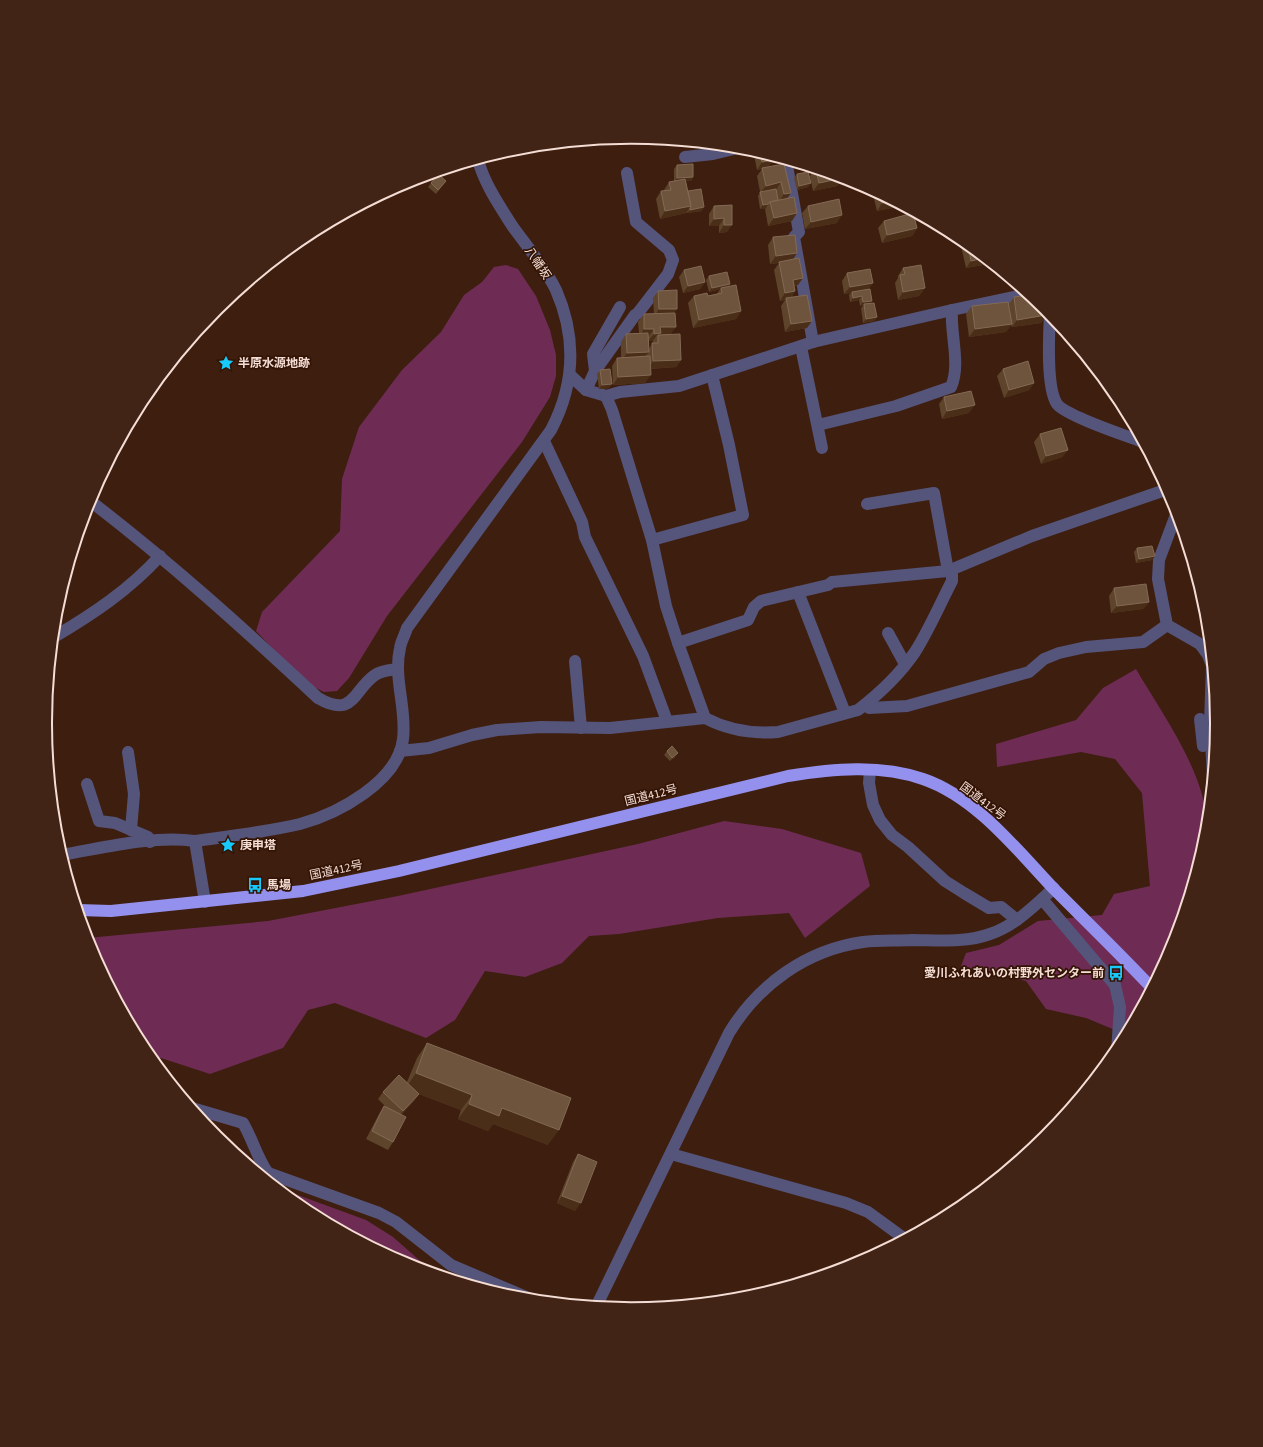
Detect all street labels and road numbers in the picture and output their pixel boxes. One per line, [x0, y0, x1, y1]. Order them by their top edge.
street label: 八幡坂 [520, 244, 555, 283]
street label: 国道412号 [956, 778, 1009, 824]
street label: 国道412号 [623, 781, 679, 810]
street label: 国道412号 [308, 857, 364, 884]

